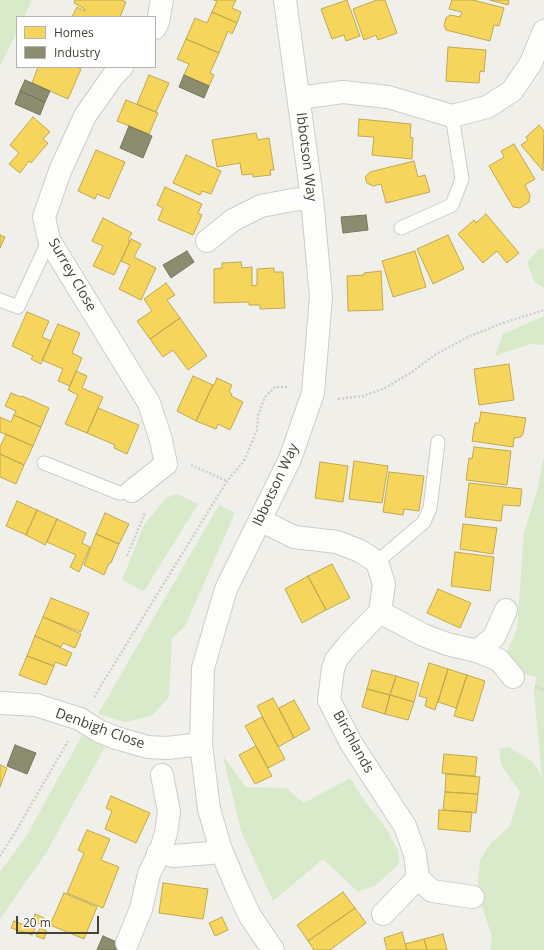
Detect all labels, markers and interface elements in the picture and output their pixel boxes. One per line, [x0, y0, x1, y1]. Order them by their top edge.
legend [16, 16, 156, 68]
text: Homes [54, 24, 94, 41]
text: Industry [54, 44, 100, 61]
street label: Ibbotson Way [292, 112, 320, 202]
street label: Surrey Close [44, 235, 100, 315]
street label: Ibbotson Way [249, 441, 303, 529]
street label: Denbigh Close [53, 705, 147, 753]
street label: Birchlands [329, 708, 377, 776]
scale bar [18, 908, 101, 934]
text: 20 m [23, 914, 51, 931]

